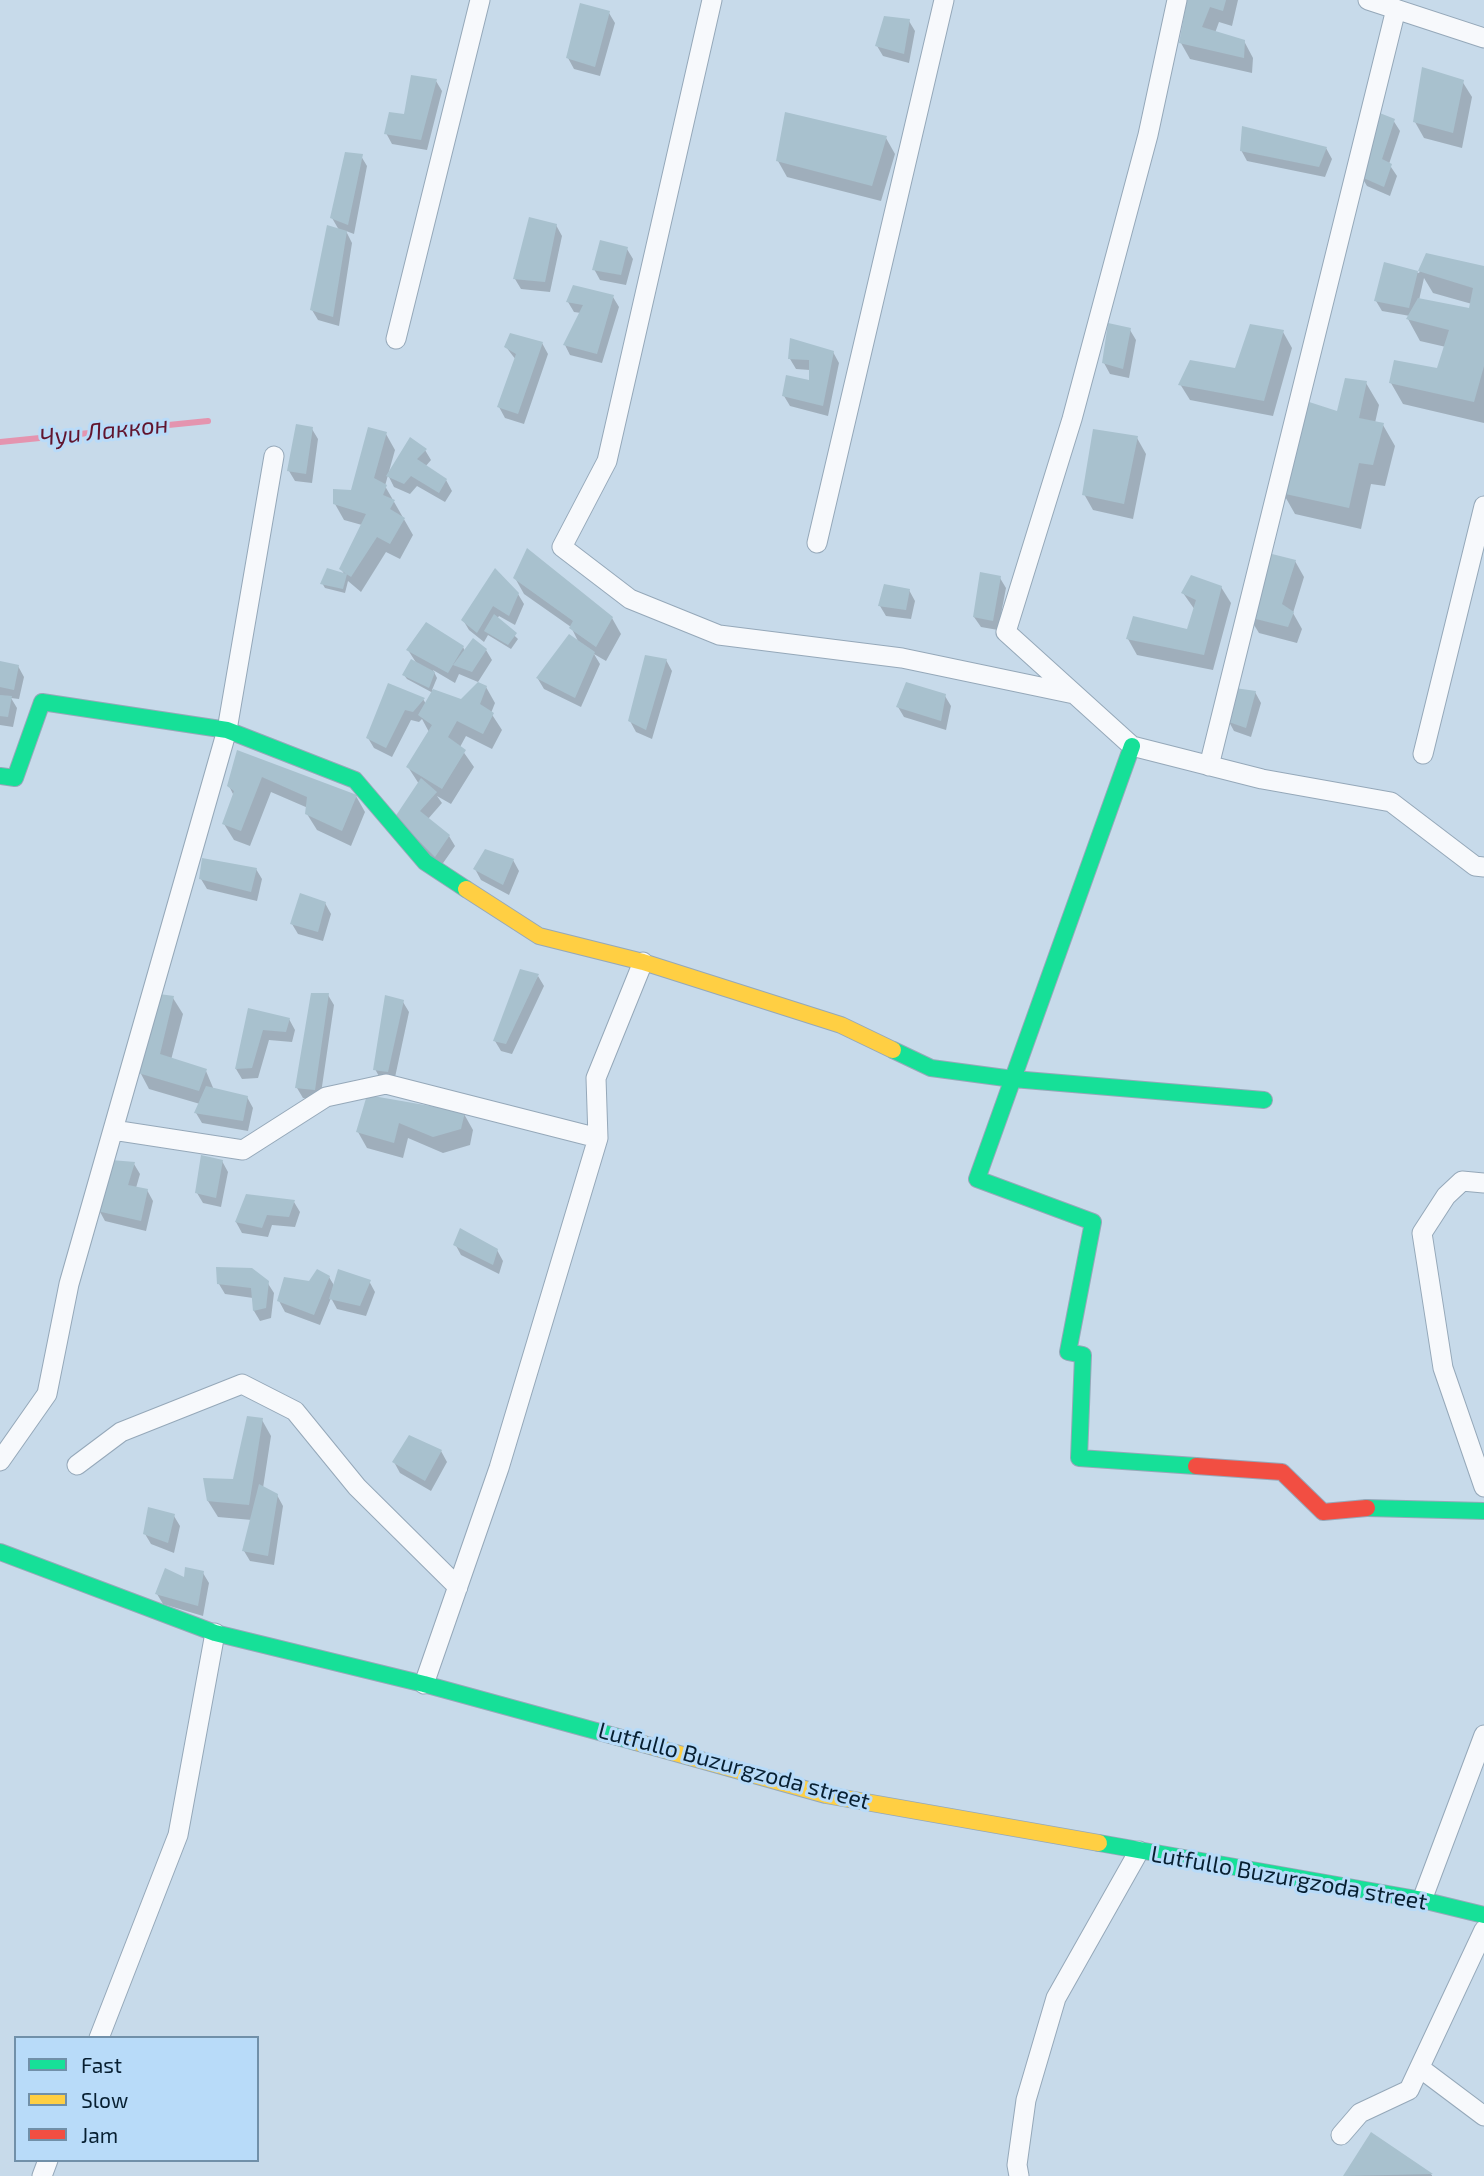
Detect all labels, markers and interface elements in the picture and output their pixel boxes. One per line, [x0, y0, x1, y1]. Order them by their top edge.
water label: Чуи Лаккон [38, 410, 170, 452]
street label: Lutfullo Buzurgzoda street [595, 1716, 873, 1816]
street label: Lutfullo Buzurgzoda street [1149, 1840, 1429, 1916]
legend [14, 2036, 259, 2162]
text: Fast [81, 2052, 122, 2077]
text: Slow [81, 2087, 128, 2112]
text: Jam [81, 2122, 118, 2147]

